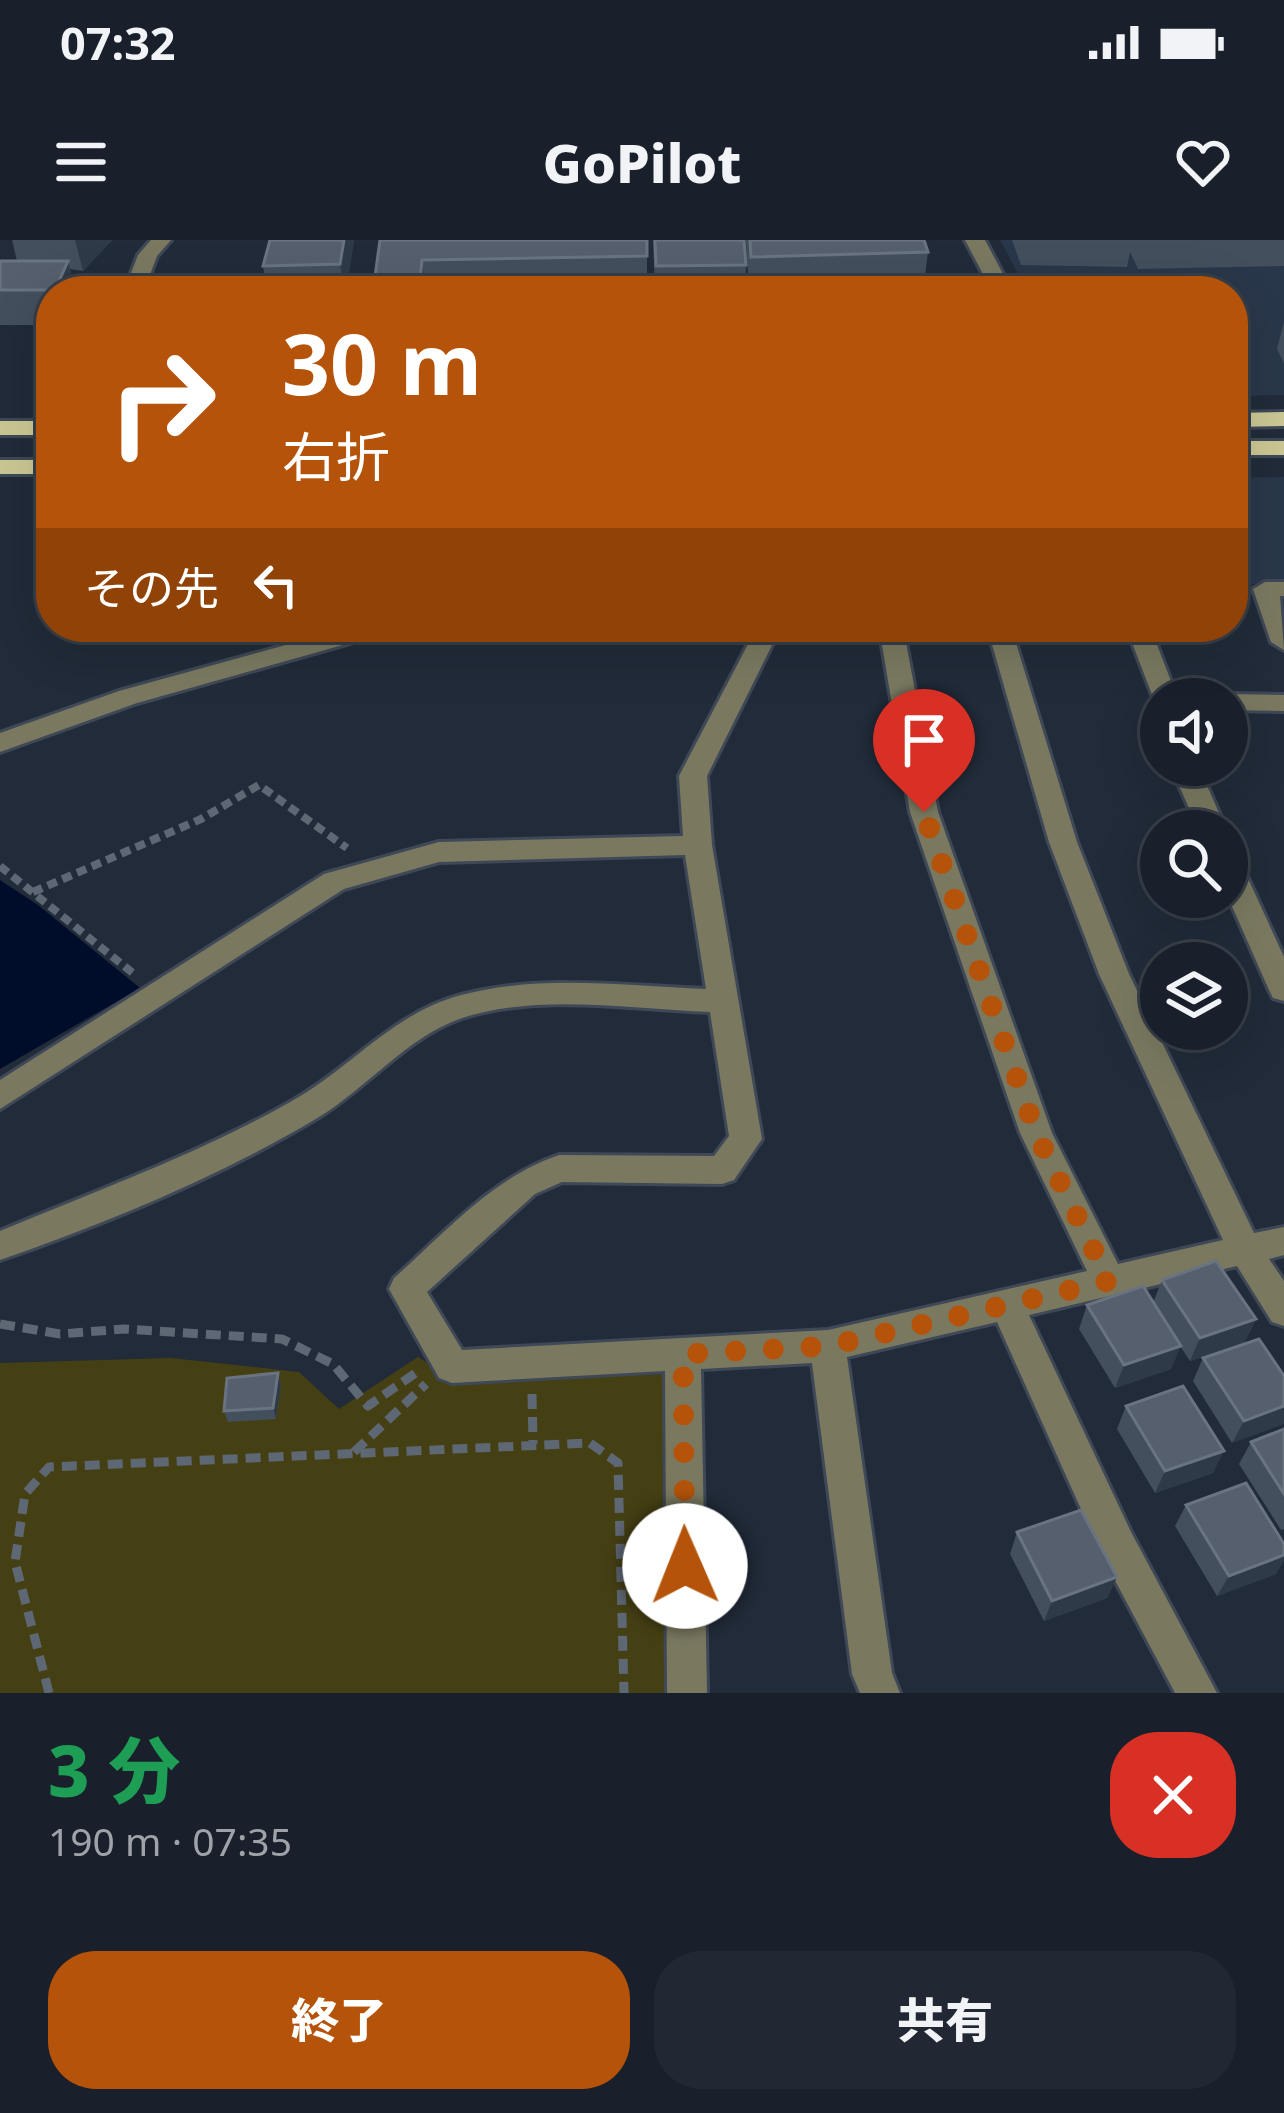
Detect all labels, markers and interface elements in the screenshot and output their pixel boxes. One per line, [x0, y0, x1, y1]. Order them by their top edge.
text: 07:32 [60, 12, 176, 73]
text: GoPilot [543, 125, 741, 199]
icon: menu [48, 129, 114, 195]
icon: heart [1170, 129, 1236, 195]
text: 30 m [282, 305, 482, 420]
icon: right [84, 324, 240, 480]
text: 右折 [282, 419, 390, 493]
icon: left [243, 552, 309, 618]
text: その先 [84, 557, 219, 618]
map controls [1140, 678, 1248, 1050]
button: sound [1140, 678, 1248, 786]
pin [873, 689, 975, 812]
icon: arrive [891, 707, 957, 773]
button: search [1140, 810, 1248, 918]
button: layers [1140, 942, 1248, 1050]
position arrow [622, 1503, 748, 1629]
text: 3 分 [48, 1720, 180, 1818]
button: close [1110, 1732, 1236, 1858]
text: 190 m · 07:35 [48, 1814, 292, 1867]
button: 終了 [48, 1951, 630, 2089]
button: 共有 [654, 1951, 1236, 2089]

